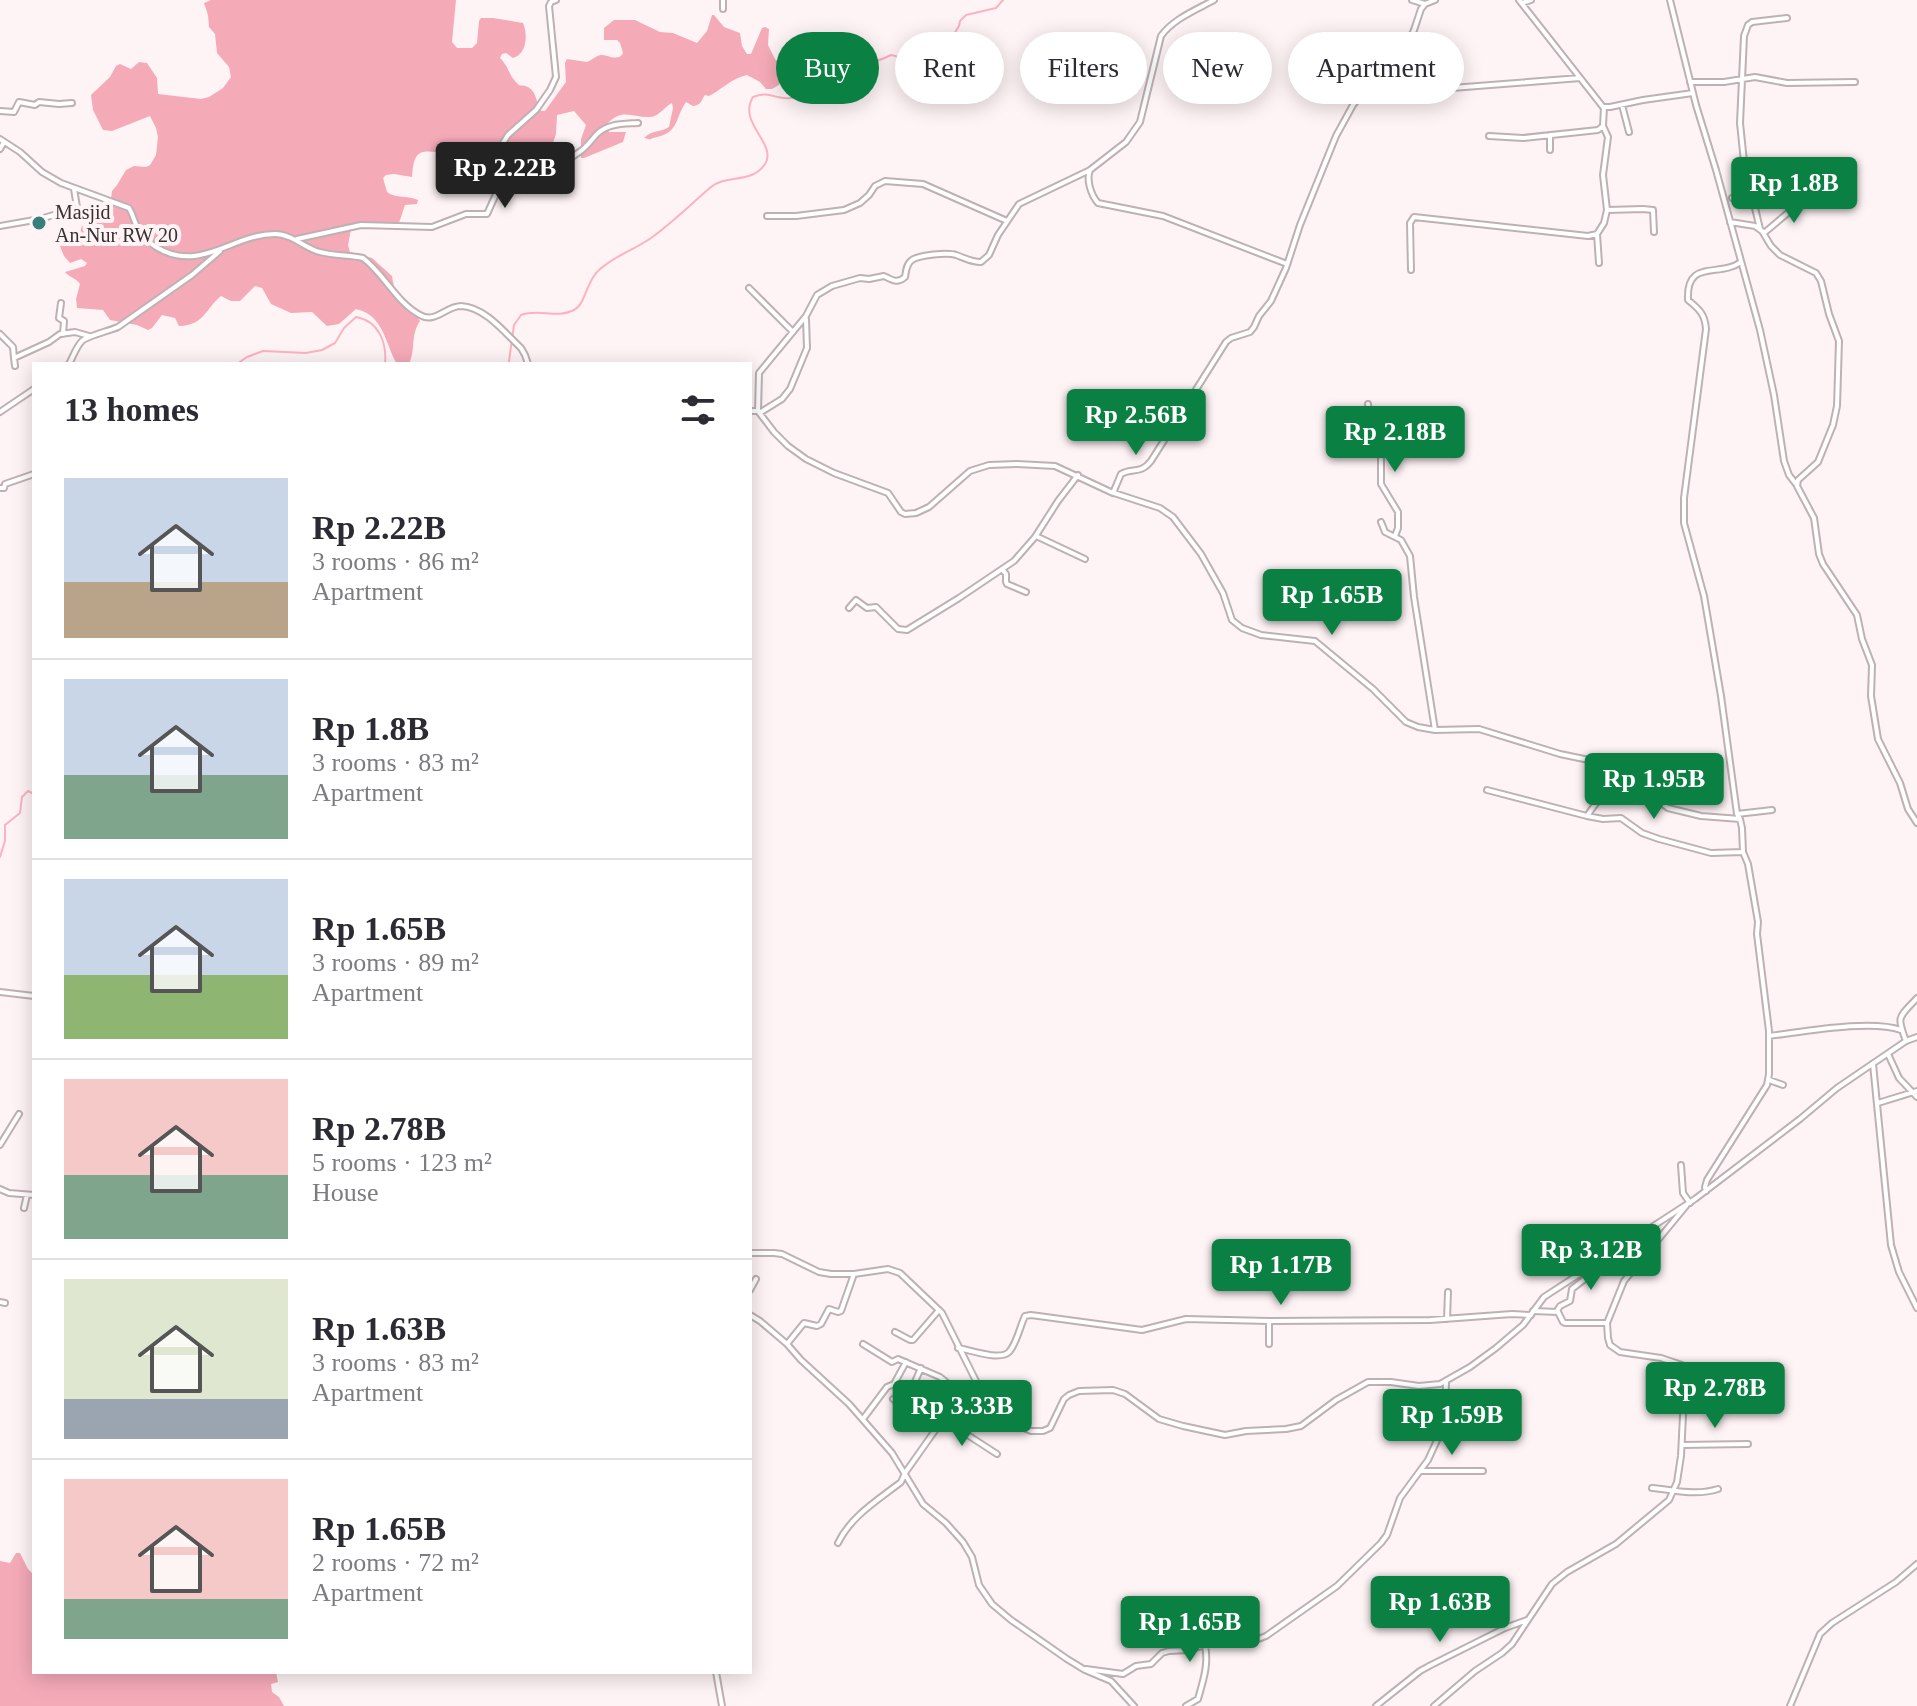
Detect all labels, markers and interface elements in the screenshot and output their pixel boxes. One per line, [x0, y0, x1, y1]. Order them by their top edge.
chip: Buy [776, 32, 879, 104]
chip: Rent [895, 32, 1004, 104]
chip: Filters [1020, 32, 1147, 104]
chip: New [1163, 32, 1272, 104]
chip: Apartment [1288, 32, 1464, 104]
pin: Rp 2.22B [422, 142, 588, 210]
text: Rp 2.22B [454, 153, 556, 182]
pin: Rp 1.8B [1720, 157, 1868, 225]
text: Rp 1.8B [1749, 168, 1839, 197]
place label: Masjid An-Nur RW 20 [55, 201, 178, 246]
marker: Masjid An-Nur RW 20 [30, 214, 48, 232]
icon: filters [676, 388, 720, 432]
pin: Rp 2.56B [1053, 389, 1219, 457]
text: 13 homes [64, 391, 199, 428]
text: Rp 2.56B [1085, 400, 1187, 429]
pin: Rp 2.18B [1312, 406, 1478, 474]
text: Rp 2.18B [1344, 417, 1446, 446]
text: Rp 2.22B [312, 509, 446, 546]
icon: home [128, 510, 224, 606]
text: 3 rooms · 86 m² [312, 547, 479, 576]
pin: Rp 1.65B [1249, 569, 1415, 637]
text: Apartment [312, 577, 423, 606]
text: Rp 1.65B [1281, 580, 1383, 609]
text: Rp 1.8B [312, 710, 429, 747]
icon: home [128, 711, 224, 807]
text: 3 rooms · 83 m² [312, 748, 479, 777]
pin: Rp 1.95B [1571, 753, 1737, 821]
text: Rp 1.95B [1603, 764, 1705, 793]
text: Apartment [312, 778, 423, 807]
text: Rp 1.65B [312, 910, 446, 947]
icon: home [128, 911, 224, 1007]
text: 3 rooms · 89 m² [312, 948, 479, 977]
text: Apartment [312, 978, 423, 1007]
text: Rp 2.78B [312, 1110, 446, 1147]
icon: home [128, 1111, 224, 1207]
text: 5 rooms · 123 m² [312, 1148, 492, 1177]
text: House [312, 1178, 378, 1207]
pin: Rp 3.12B [1508, 1224, 1674, 1292]
text: Rp 3.12B [1540, 1235, 1642, 1264]
pin: Rp 1.17B [1198, 1239, 1364, 1307]
text: Rp 1.17B [1230, 1250, 1332, 1279]
text: Rp 1.63B [312, 1310, 446, 1347]
icon: home [128, 1311, 224, 1407]
text: 3 rooms · 83 m² [312, 1348, 479, 1377]
pin: Rp 2.78B [1632, 1362, 1798, 1430]
text: Rp 2.78B [1664, 1373, 1766, 1402]
text: Apartment [312, 1378, 423, 1407]
pin: Rp 3.33B [879, 1380, 1045, 1448]
pin: Rp 1.59B [1369, 1389, 1535, 1457]
text: Rp 3.33B [911, 1391, 1013, 1420]
text: Rp 1.59B [1401, 1400, 1503, 1429]
text: Rp 1.65B [312, 1510, 446, 1547]
icon: home [128, 1511, 224, 1607]
text: 2 rooms · 72 m² [312, 1548, 479, 1577]
pin: Rp 1.63B [1357, 1576, 1523, 1644]
text: Apartment [312, 1578, 423, 1607]
text: Rp 1.63B [1389, 1587, 1491, 1616]
pin: Rp 1.65B [1107, 1596, 1273, 1664]
text: Rp 1.65B [1139, 1607, 1241, 1636]

